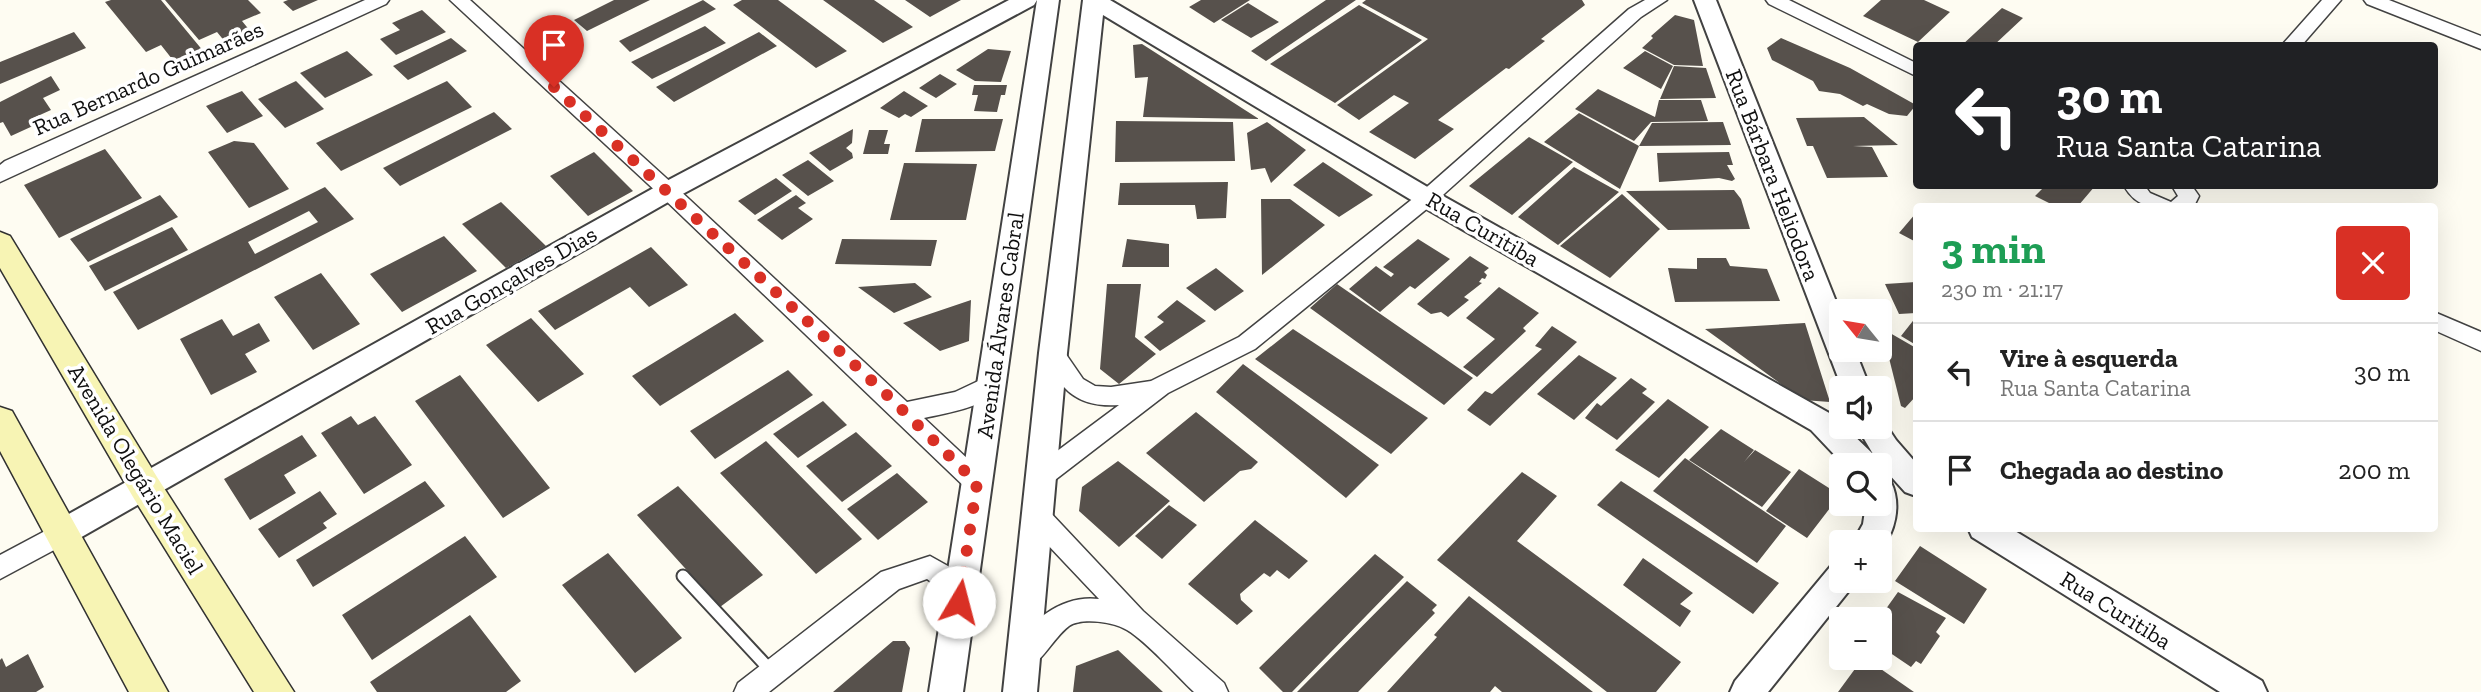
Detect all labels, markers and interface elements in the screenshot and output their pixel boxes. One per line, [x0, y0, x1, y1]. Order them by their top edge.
street label: Rua Bernardo Guimarães [28, 15, 268, 141]
pin [524, 15, 584, 87]
icon: arrive [535, 26, 573, 64]
street label: Rua Bárbara Heliodora [1720, 65, 1826, 285]
text: 30 m [2056, 67, 2162, 126]
icon: left [1941, 70, 2032, 161]
text: Rua Santa Catarina [2056, 127, 2322, 165]
street label: Rua Curitiba [1422, 185, 1544, 273]
street label: Avenida Álvares Cabral [970, 210, 1030, 440]
street label: Rua Gonçalves Dias [420, 220, 602, 340]
text: 3 min [1941, 223, 2046, 274]
button: close [2336, 226, 2410, 300]
text: 230 m · 21:17 [1941, 275, 2063, 303]
north arrow [1829, 299, 1892, 362]
map controls [1829, 299, 1892, 670]
text: Vire à esquerda [2000, 342, 2178, 374]
icon: left [1941, 353, 1979, 391]
text: 30 m [2354, 356, 2410, 388]
street label: Avenida Olegário Maciel [62, 359, 210, 579]
text: Rua Santa Catarina [2000, 374, 2191, 402]
button: sound [1829, 376, 1892, 439]
icon: arrive [1941, 451, 1979, 489]
button: search [1829, 453, 1892, 516]
text: Chegada ao destino [2000, 454, 2223, 486]
text: 200 m [2338, 454, 2410, 486]
button: + [1829, 530, 1892, 593]
position arrow [922, 565, 996, 639]
street label: Rua Curitiba [2055, 565, 2177, 655]
button: − [1829, 607, 1892, 670]

